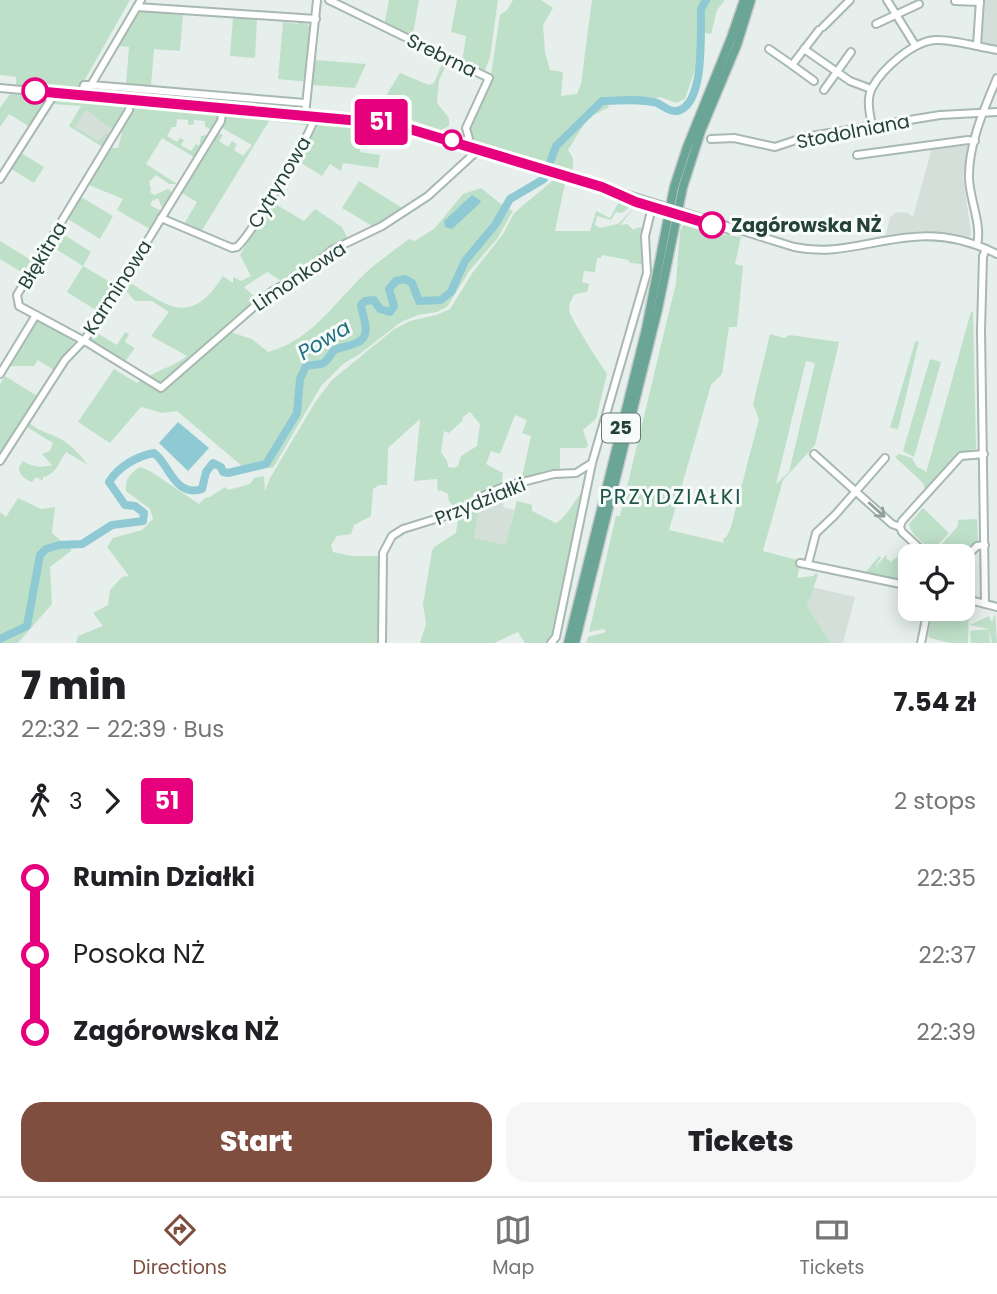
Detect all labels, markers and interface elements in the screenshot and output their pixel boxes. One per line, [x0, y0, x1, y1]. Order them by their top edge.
street label: Srebrna [402, 27, 481, 84]
unlabelled marker [22, 78, 48, 104]
line badge: 51 [350, 99, 412, 145]
text: 51 [369, 105, 393, 138]
street label: Stodolniana [794, 107, 912, 156]
unlabelled marker [442, 130, 462, 150]
street label: Cytrynowa [241, 131, 317, 233]
marker: Zagórowska NŻ [699, 212, 725, 238]
place label: Zagórowska NŻ [731, 212, 882, 239]
street label: Błękitna [12, 216, 73, 294]
street label: Karminowa [77, 235, 158, 340]
street label: Limonkowa [247, 235, 351, 318]
water label: Powa [292, 312, 356, 367]
road number: 25 [602, 414, 640, 442]
street label: Przydziałki [431, 471, 530, 532]
district label: PRZYDZIAŁKI [599, 482, 743, 511]
one-way arrow [868, 502, 885, 519]
map controls [898, 544, 975, 621]
button: locate [898, 544, 975, 621]
text: 7 min [21, 659, 126, 712]
text: 7.54 zł [894, 684, 976, 720]
text: 22:32 – 22:39 · Bus [21, 713, 224, 745]
icon: walk [21, 782, 59, 820]
icon: forward [93, 782, 131, 820]
text: 51 [155, 784, 179, 817]
text: 3 [69, 785, 83, 817]
text: 2 stops [894, 785, 976, 817]
text: Rumin Działki [73, 859, 255, 895]
text: 22:35 [917, 862, 976, 894]
text: Posoka NŻ [73, 936, 205, 972]
text: 22:37 [919, 939, 976, 971]
text: Zagórowska NŻ [73, 1013, 279, 1049]
text: 22:39 [917, 1016, 976, 1048]
button: Start [21, 1102, 492, 1182]
button: Tickets [506, 1102, 976, 1182]
tab: Directions [133, 1211, 227, 1282]
tab: Map [492, 1211, 534, 1282]
tab: Tickets [799, 1211, 864, 1282]

